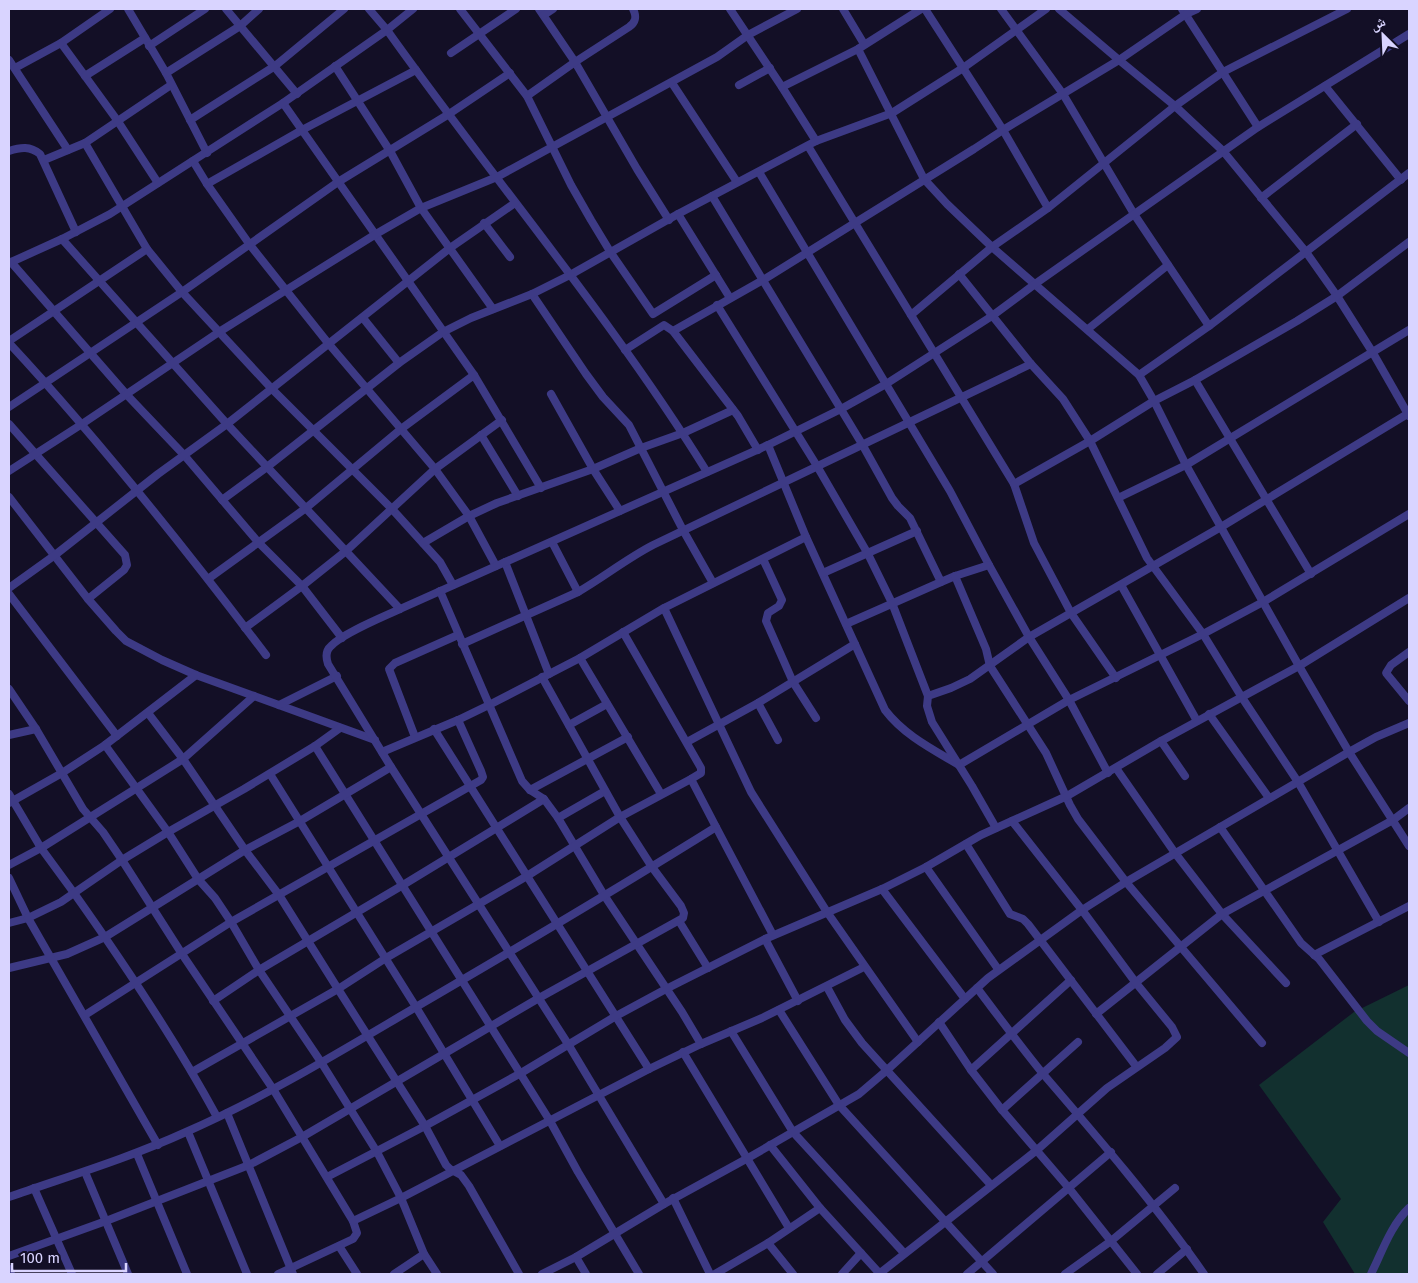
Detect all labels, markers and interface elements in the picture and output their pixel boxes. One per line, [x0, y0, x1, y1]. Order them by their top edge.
north arrow [1358, 10, 1408, 60]
text: ش [1368, 13, 1388, 34]
scale bar [12, 1240, 126, 1272]
text: 100 m [20, 1249, 60, 1267]

